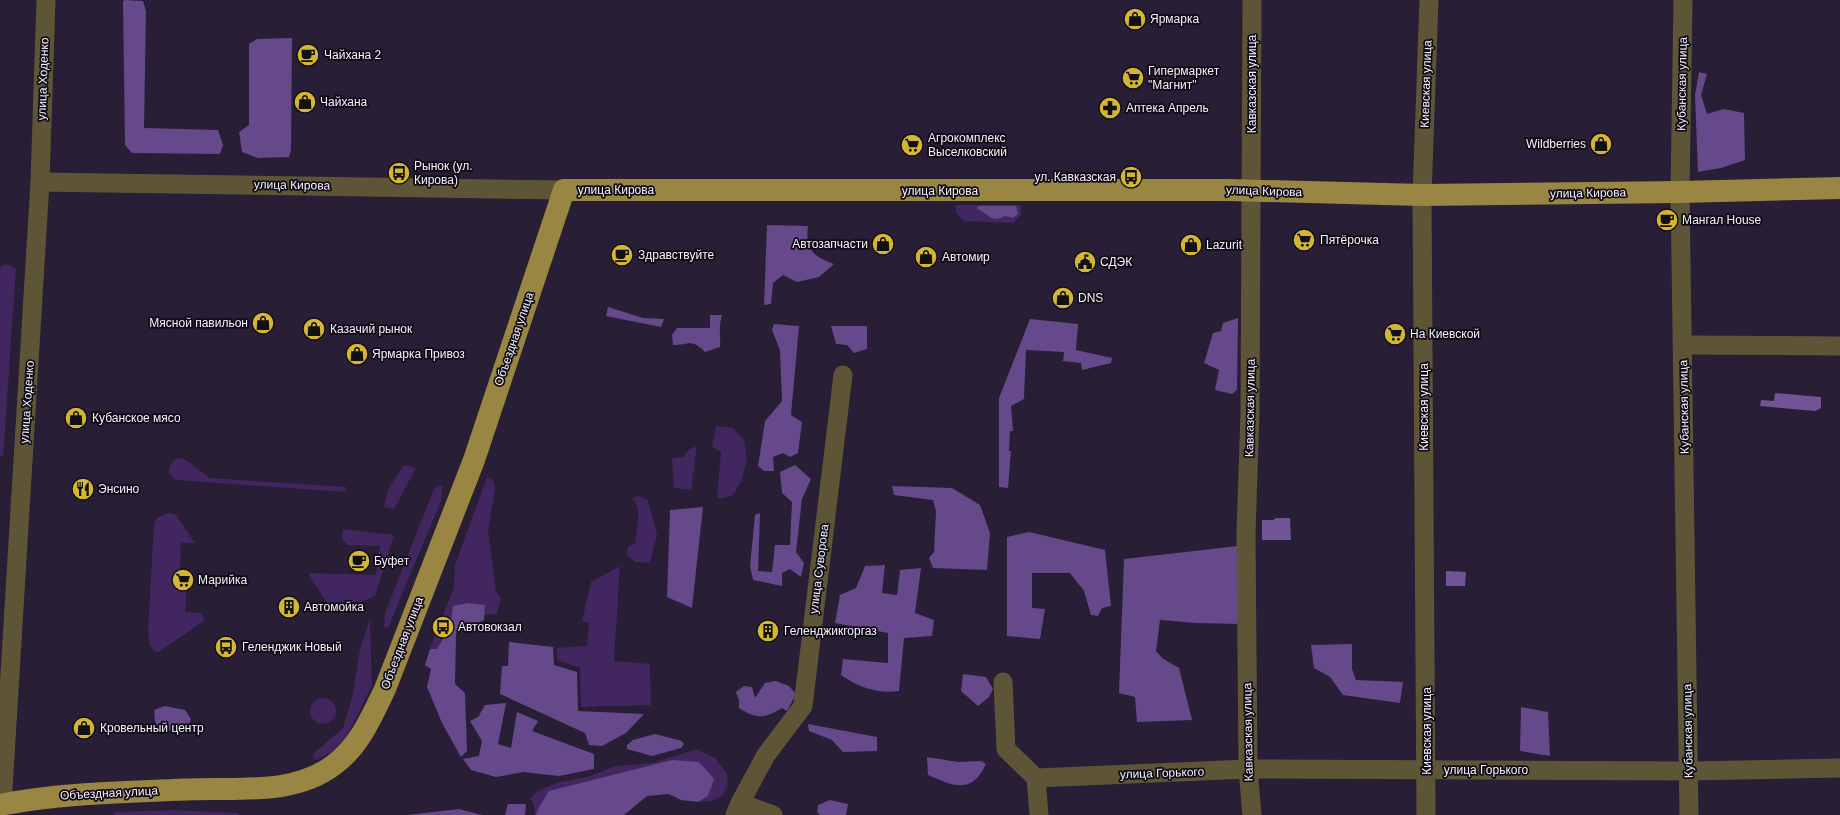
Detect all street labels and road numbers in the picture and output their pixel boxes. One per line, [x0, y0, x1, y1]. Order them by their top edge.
street label: Кавказская улица [1245, 34, 1259, 133]
street label: улица Ходенко [35, 37, 51, 121]
street label: Кубанская улица [1674, 37, 1690, 131]
street label: Киевская улица [1417, 40, 1435, 128]
street label: улица Кирова [254, 177, 331, 193]
street label: улица Кирова [578, 183, 654, 197]
street label: улица Кирова [1226, 183, 1303, 199]
street label: улица Кирова [902, 184, 978, 198]
street label: улица Кирова [1550, 185, 1627, 201]
street label: Объездная улица [491, 290, 537, 388]
street label: Кавказская улица [1242, 358, 1258, 457]
street label: улица Ходенко [17, 360, 37, 444]
street label: Кубанская улица [1676, 360, 1692, 454]
street label: Киевская улица [1417, 363, 1431, 451]
street label: улица Суворова [807, 523, 831, 615]
street label: Объездная улица [378, 594, 426, 691]
street label: Кавказская улица [1240, 682, 1256, 781]
street label: Кубанская улица [1680, 684, 1696, 778]
street label: Киевская улица [1420, 687, 1434, 775]
street label: улица Горького [1444, 763, 1529, 777]
street label: улица Горького [1120, 765, 1205, 781]
street label: Объездная улица [60, 783, 159, 803]

